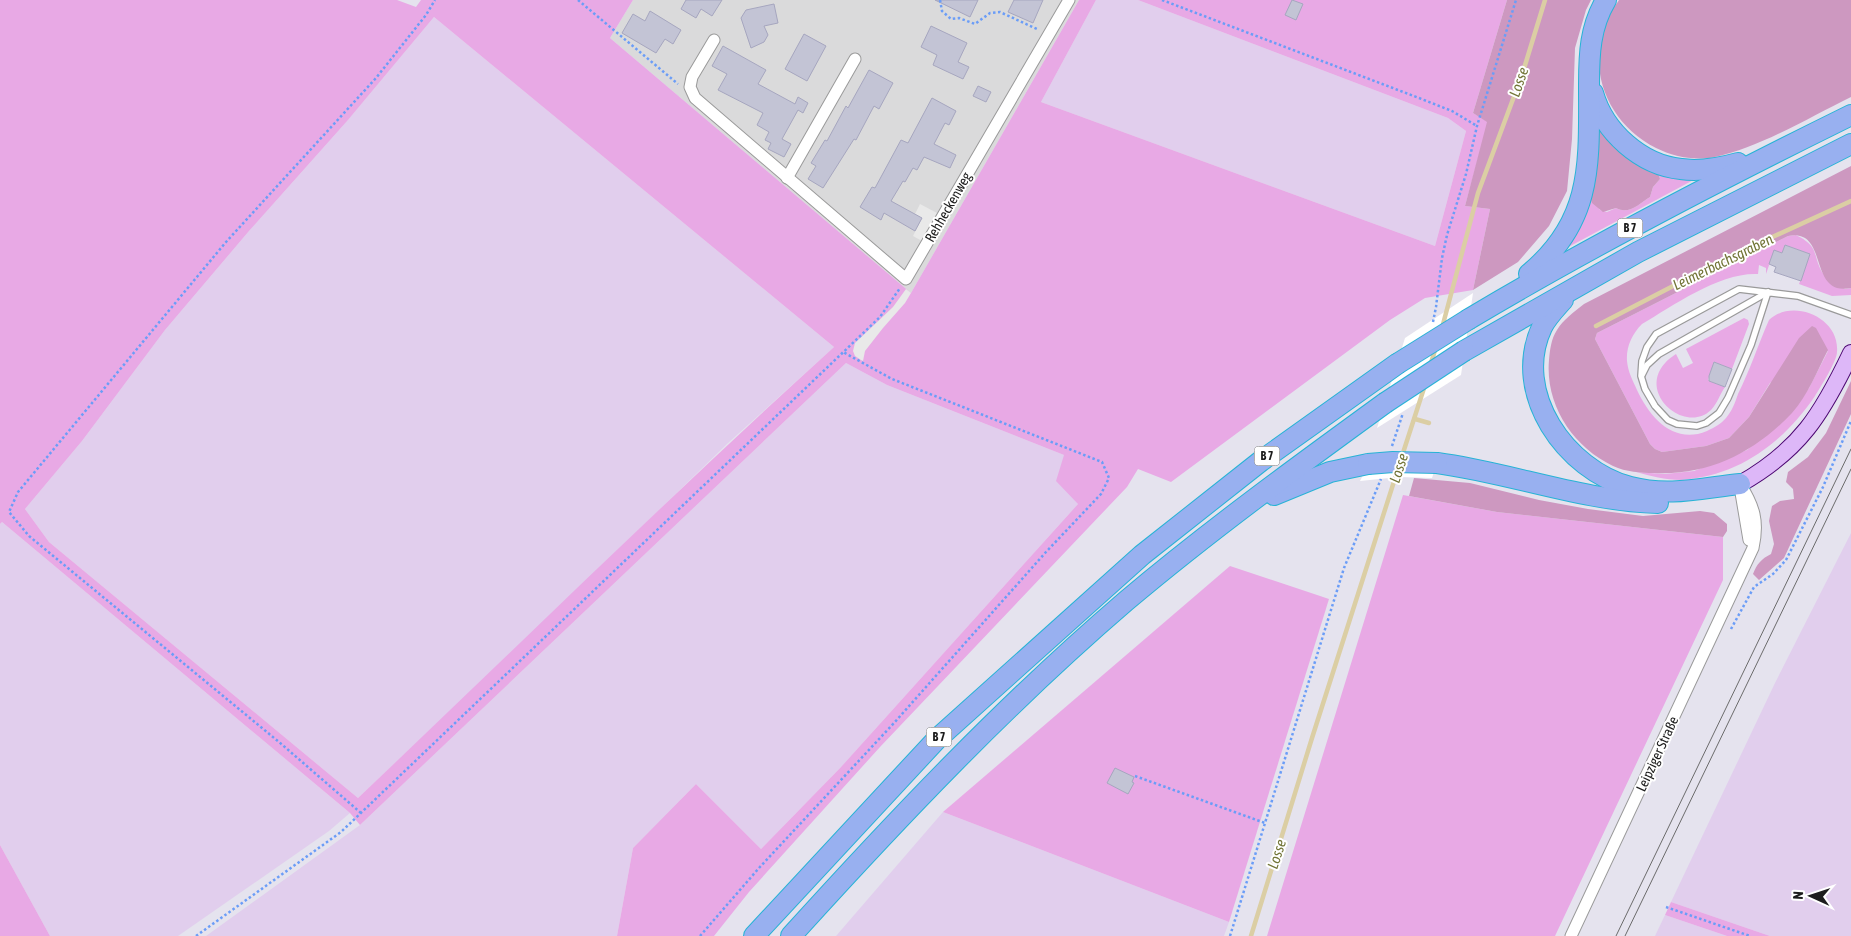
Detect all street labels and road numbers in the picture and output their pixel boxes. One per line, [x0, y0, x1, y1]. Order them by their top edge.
street label: Rehheckenweg [922, 169, 974, 245]
road number: B 7 [1618, 218, 1642, 238]
road number: B 7 [1254, 446, 1280, 466]
street label: Leipziger Straße [1633, 714, 1681, 794]
road number: B 7 [926, 728, 952, 746]

